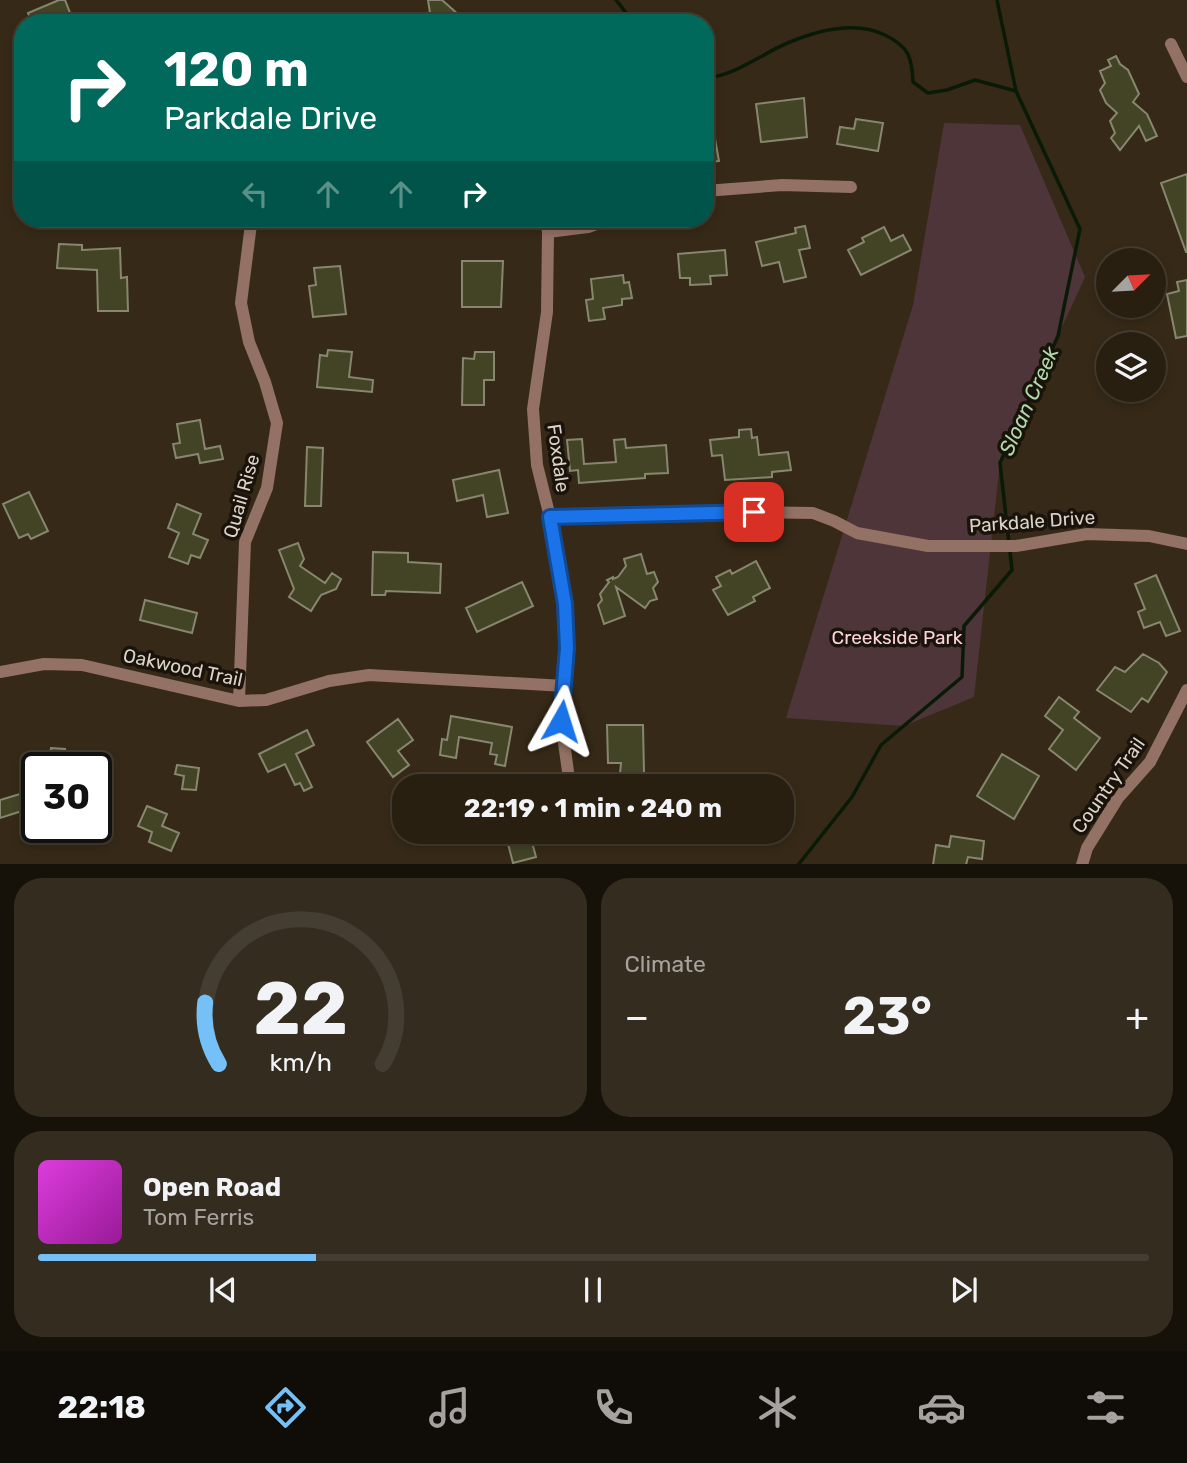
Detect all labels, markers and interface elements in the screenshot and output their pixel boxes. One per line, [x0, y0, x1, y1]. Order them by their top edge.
text: 120 m [164, 40, 309, 98]
icon: right [49, 42, 140, 133]
text: Parkdale Drive [164, 99, 377, 137]
icon: left [236, 175, 274, 213]
icon: ahead [309, 175, 347, 213]
icon: ahead [382, 175, 420, 213]
icon: right [455, 175, 493, 213]
north arrow [1096, 248, 1166, 318]
map controls [1096, 248, 1166, 402]
button: layers [1096, 332, 1166, 402]
water label: Sloan Creek [993, 341, 1064, 459]
street label: Foxdale [542, 423, 575, 494]
street label: Quail Rise [219, 452, 264, 541]
pin [724, 482, 784, 542]
icon: arrive [735, 493, 773, 531]
street label: Parkdale Drive [968, 506, 1096, 537]
park label: Creekside Park [831, 626, 963, 649]
street label: Oakwood Trail [121, 644, 245, 691]
position arrow [524, 684, 598, 758]
street label: Country Trail [1067, 733, 1150, 838]
speed limit sign: 30 [21, 752, 112, 843]
text: 22:19 · 1 min · 240 m [464, 793, 722, 824]
text: Climate [625, 950, 706, 978]
text: 22 [253, 966, 348, 1052]
text: 23° [843, 985, 932, 1047]
text: − [625, 994, 649, 1040]
text: + [1125, 994, 1149, 1040]
text: km/h [269, 1047, 331, 1076]
text: Open Road [143, 1172, 281, 1203]
text: Tom Ferris [143, 1203, 254, 1231]
icon: previous [204, 1271, 242, 1309]
icon: pause [574, 1271, 612, 1309]
icon: next [945, 1271, 983, 1309]
icon: directions [261, 1383, 310, 1432]
icon: music [425, 1383, 474, 1432]
icon: phone [589, 1383, 638, 1432]
icon: climate [753, 1383, 802, 1432]
icon: car [917, 1383, 966, 1432]
icon: filters [1081, 1383, 1130, 1432]
text: 22:18 [57, 1388, 146, 1426]

